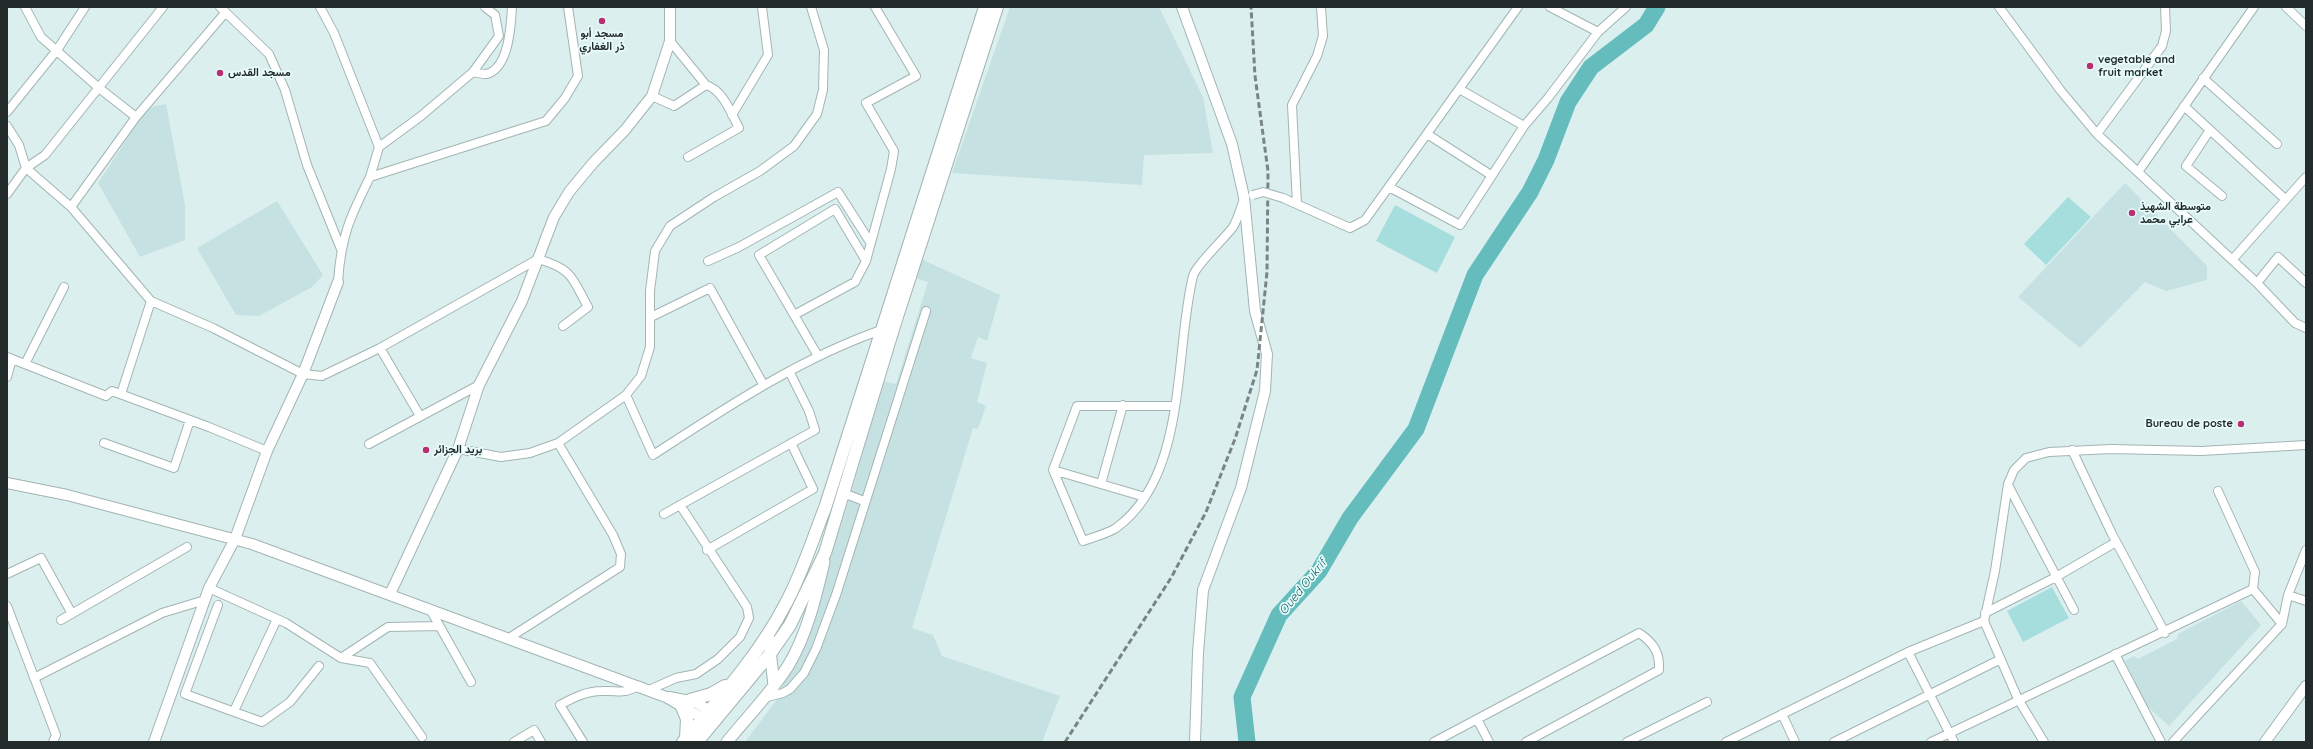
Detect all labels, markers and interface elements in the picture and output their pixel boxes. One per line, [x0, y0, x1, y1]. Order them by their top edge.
marker: مسجد أبو ذر الغفاري [597, 16, 607, 26]
place label: مسجد أبو ذر الغفاري [579, 27, 625, 53]
place label: vegetable and fruit market [2098, 53, 2175, 79]
marker: vegetable and fruit market [2085, 61, 2095, 71]
place label: مسجد القدس [228, 66, 291, 80]
marker: مسجد القدس [215, 68, 225, 78]
place label: متوسطة الشهيذ عرابي محمد [2140, 200, 2211, 226]
marker: متوسطة الشهيذ عرابي محمد [2127, 208, 2137, 218]
place label: Bureau de poste [2145, 417, 2233, 431]
marker: Bureau de poste [2236, 419, 2246, 429]
place label: بريد الجزائر [434, 443, 482, 457]
marker: بريد الجزائر [421, 445, 431, 455]
water label: Oued Oukrif [1276, 556, 1330, 618]

